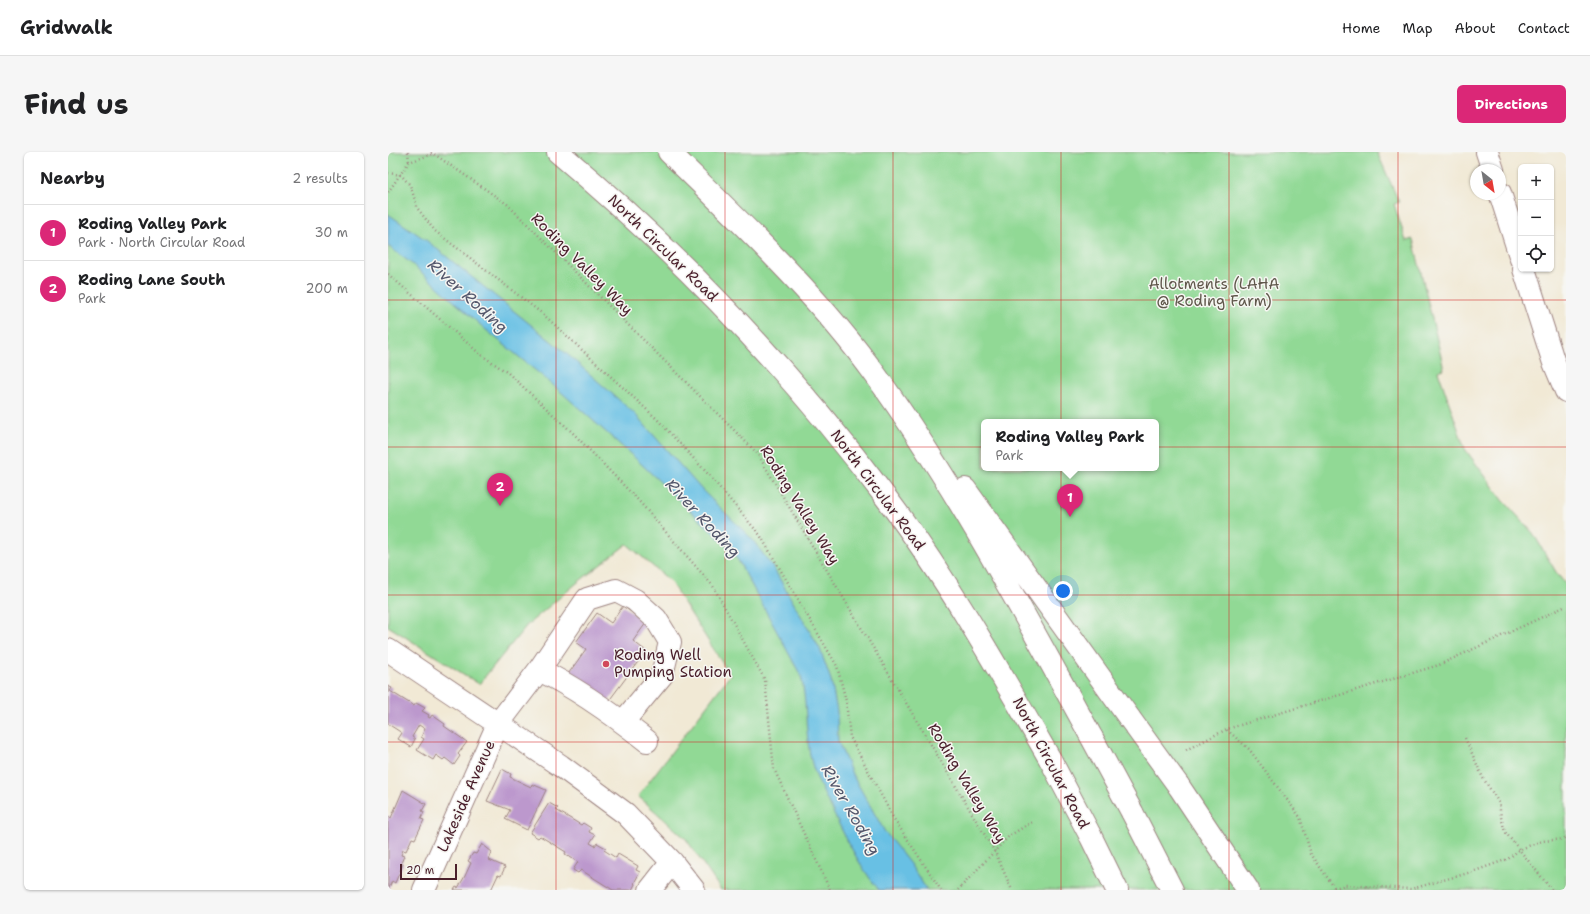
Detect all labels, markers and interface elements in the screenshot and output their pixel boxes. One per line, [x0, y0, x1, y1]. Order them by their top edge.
text: Gridwalk [20, 15, 113, 40]
text: Home [1342, 19, 1381, 37]
text: Map [1403, 19, 1433, 37]
text: About [1455, 19, 1496, 37]
text: Contact [1518, 19, 1570, 37]
text: Find us [24, 85, 129, 123]
button: Directions [1457, 85, 1566, 123]
north arrow [1470, 164, 1506, 200]
map controls [1518, 164, 1554, 272]
button: + [1518, 164, 1554, 200]
text: Nearby [40, 167, 105, 189]
text: 2 results [292, 170, 348, 187]
street label: North Circular Road [603, 190, 723, 306]
button: − [1518, 200, 1554, 236]
street label: Roding Valley Way [527, 209, 637, 319]
text: Roding Valley Park [78, 214, 227, 234]
text: 1 [50, 224, 56, 241]
text: 30 m [314, 224, 348, 241]
text: Park · North Circular Road [78, 234, 245, 251]
button: locate [1518, 236, 1554, 272]
water label: River Roding [424, 254, 512, 338]
text: Roding Lane South [78, 270, 225, 290]
park label: Allotments (LAHA @ Roding Farm) [1149, 274, 1279, 311]
text: 2 [48, 280, 58, 297]
text: 200 m [306, 280, 348, 297]
text: Park [78, 290, 106, 307]
popup [981, 419, 1159, 471]
street label: North Circular Road [826, 426, 930, 555]
text: Roding Valley Park [995, 427, 1145, 447]
street label: Roding Valley Way [755, 442, 845, 568]
text: Park [995, 447, 1023, 464]
pin: 2 [487, 473, 513, 506]
water label: River Roding [661, 474, 745, 562]
pin: 1 [1057, 484, 1083, 517]
your location [1053, 581, 1073, 601]
place label: Roding Well Pumping Station [614, 645, 732, 682]
marker: Roding Well Pumping Station [601, 659, 611, 669]
street label: North Circular Road [1008, 694, 1094, 833]
street label: Roding Valley Way [923, 719, 1011, 847]
street label: Lakeside Avenue [432, 737, 500, 855]
water label: River Roding [817, 761, 885, 859]
scale bar [400, 862, 457, 881]
text: 20 m [406, 863, 434, 878]

